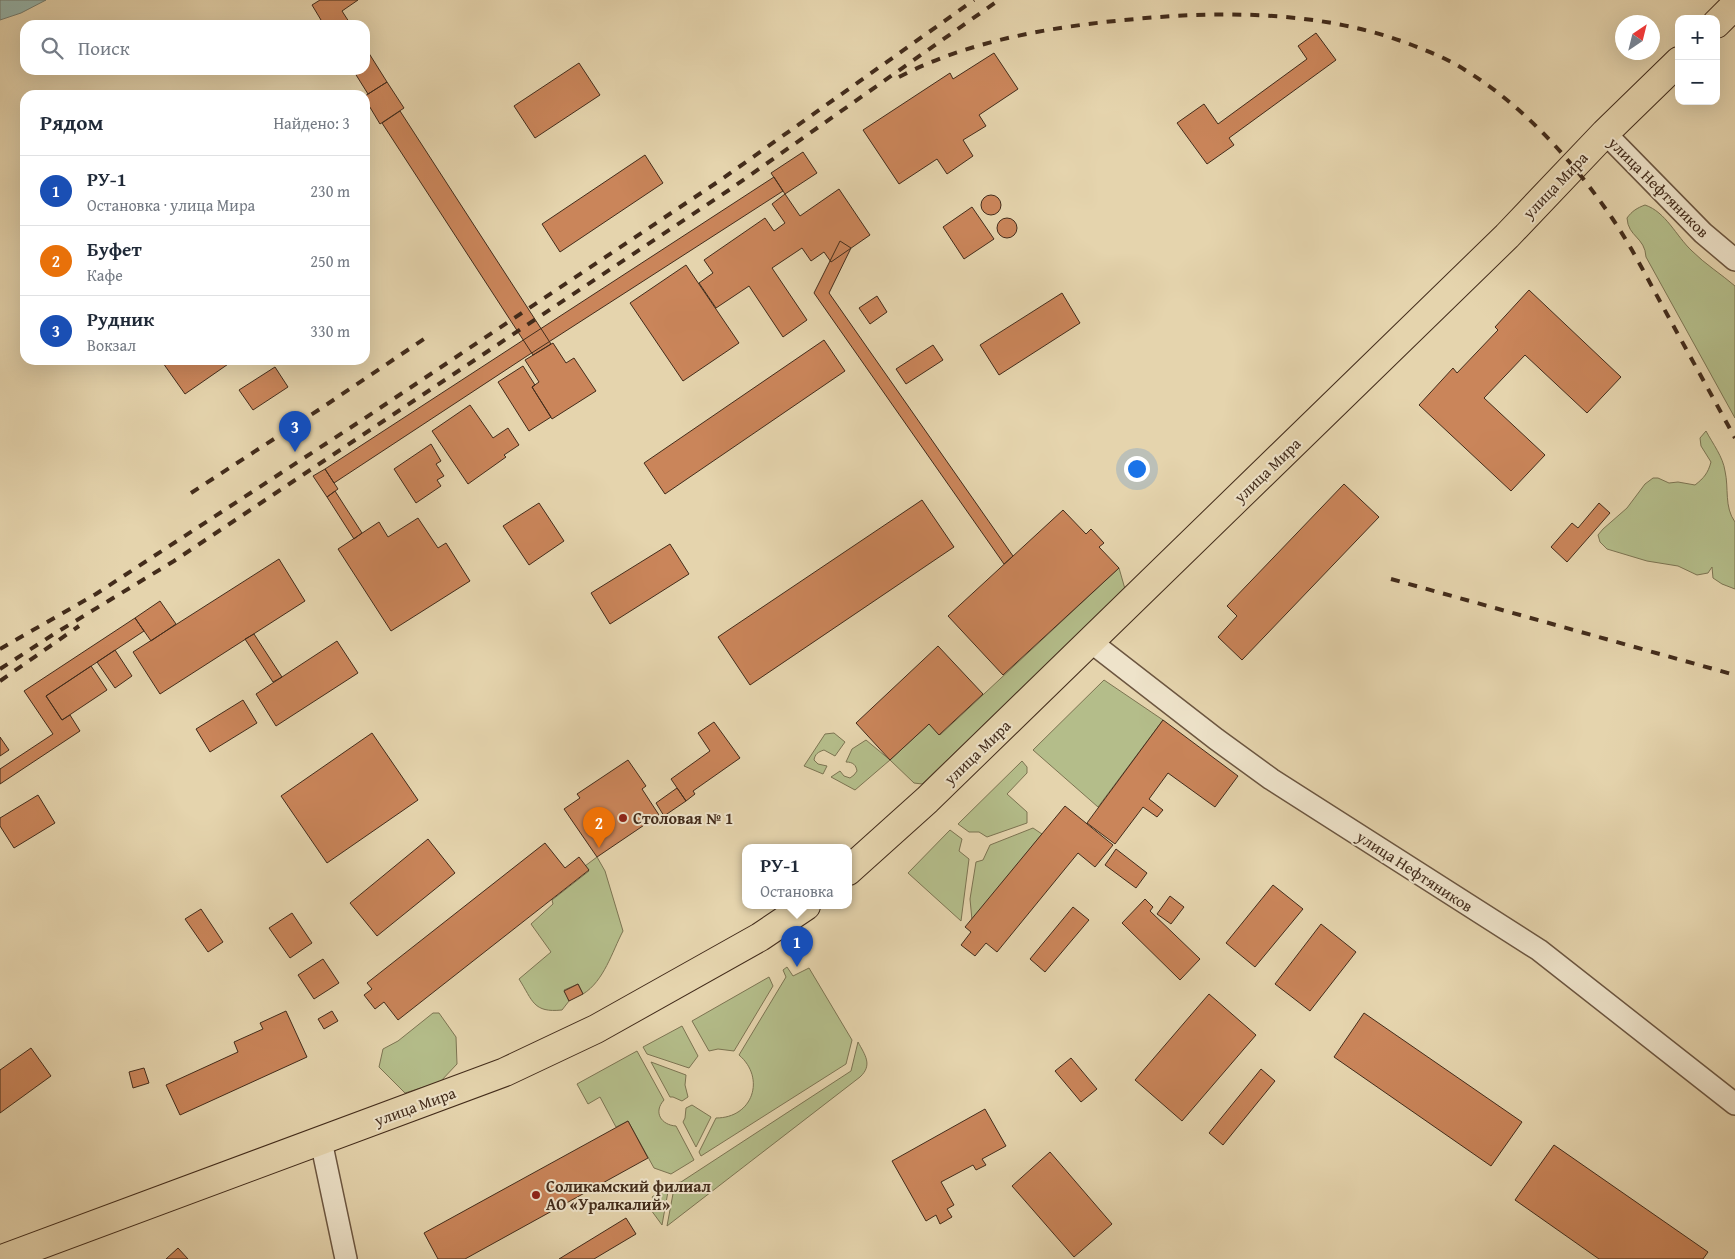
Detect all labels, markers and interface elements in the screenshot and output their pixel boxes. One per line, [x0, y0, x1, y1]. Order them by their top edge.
north arrow [1615, 15, 1660, 60]
map controls [1675, 15, 1720, 105]
button: + [1675, 15, 1720, 60]
search box [20, 20, 370, 75]
icon: search [38, 34, 66, 62]
text: Поиск [78, 34, 130, 62]
button: − [1675, 60, 1720, 105]
text: Рядом [40, 107, 103, 138]
text: Найдено: 3 [273, 111, 350, 135]
street label: улица Нефтяников [1602, 130, 1715, 243]
street label: улица Мира [1516, 146, 1593, 225]
text: РУ-1 [87, 165, 127, 193]
text: 1 [52, 179, 60, 203]
text: 230 m [310, 179, 350, 203]
text: Остановка · улица Мира [87, 193, 255, 217]
text: Буфет [87, 235, 142, 263]
text: 2 [52, 249, 60, 273]
text: 250 m [310, 249, 350, 273]
text: Кафе [87, 263, 123, 287]
text: Рудник [87, 305, 154, 333]
text: 3 [52, 319, 60, 343]
text: 330 m [310, 319, 350, 343]
text: Вокзал [87, 333, 136, 357]
pin: 3 [279, 411, 311, 452]
street label: улица Мира [1227, 432, 1306, 509]
your location [1124, 456, 1150, 482]
street label: улица Мира [937, 714, 1016, 791]
place label: Столовая № 1 [633, 806, 733, 830]
pin: 2 [583, 807, 615, 848]
marker: Столовая № 1 [617, 812, 629, 824]
street label: улица Нефтяников [1351, 824, 1478, 918]
popup [742, 844, 852, 909]
text: РУ-1 [760, 851, 800, 879]
text: Остановка [760, 879, 834, 903]
pin: 1 [781, 926, 813, 967]
street label: улица Мира [370, 1080, 459, 1132]
place label: Соликамский филиал АО «Уралкалий» [546, 1174, 712, 1216]
marker: Соликамский филиал АО «Уралкалий» [530, 1189, 542, 1201]

